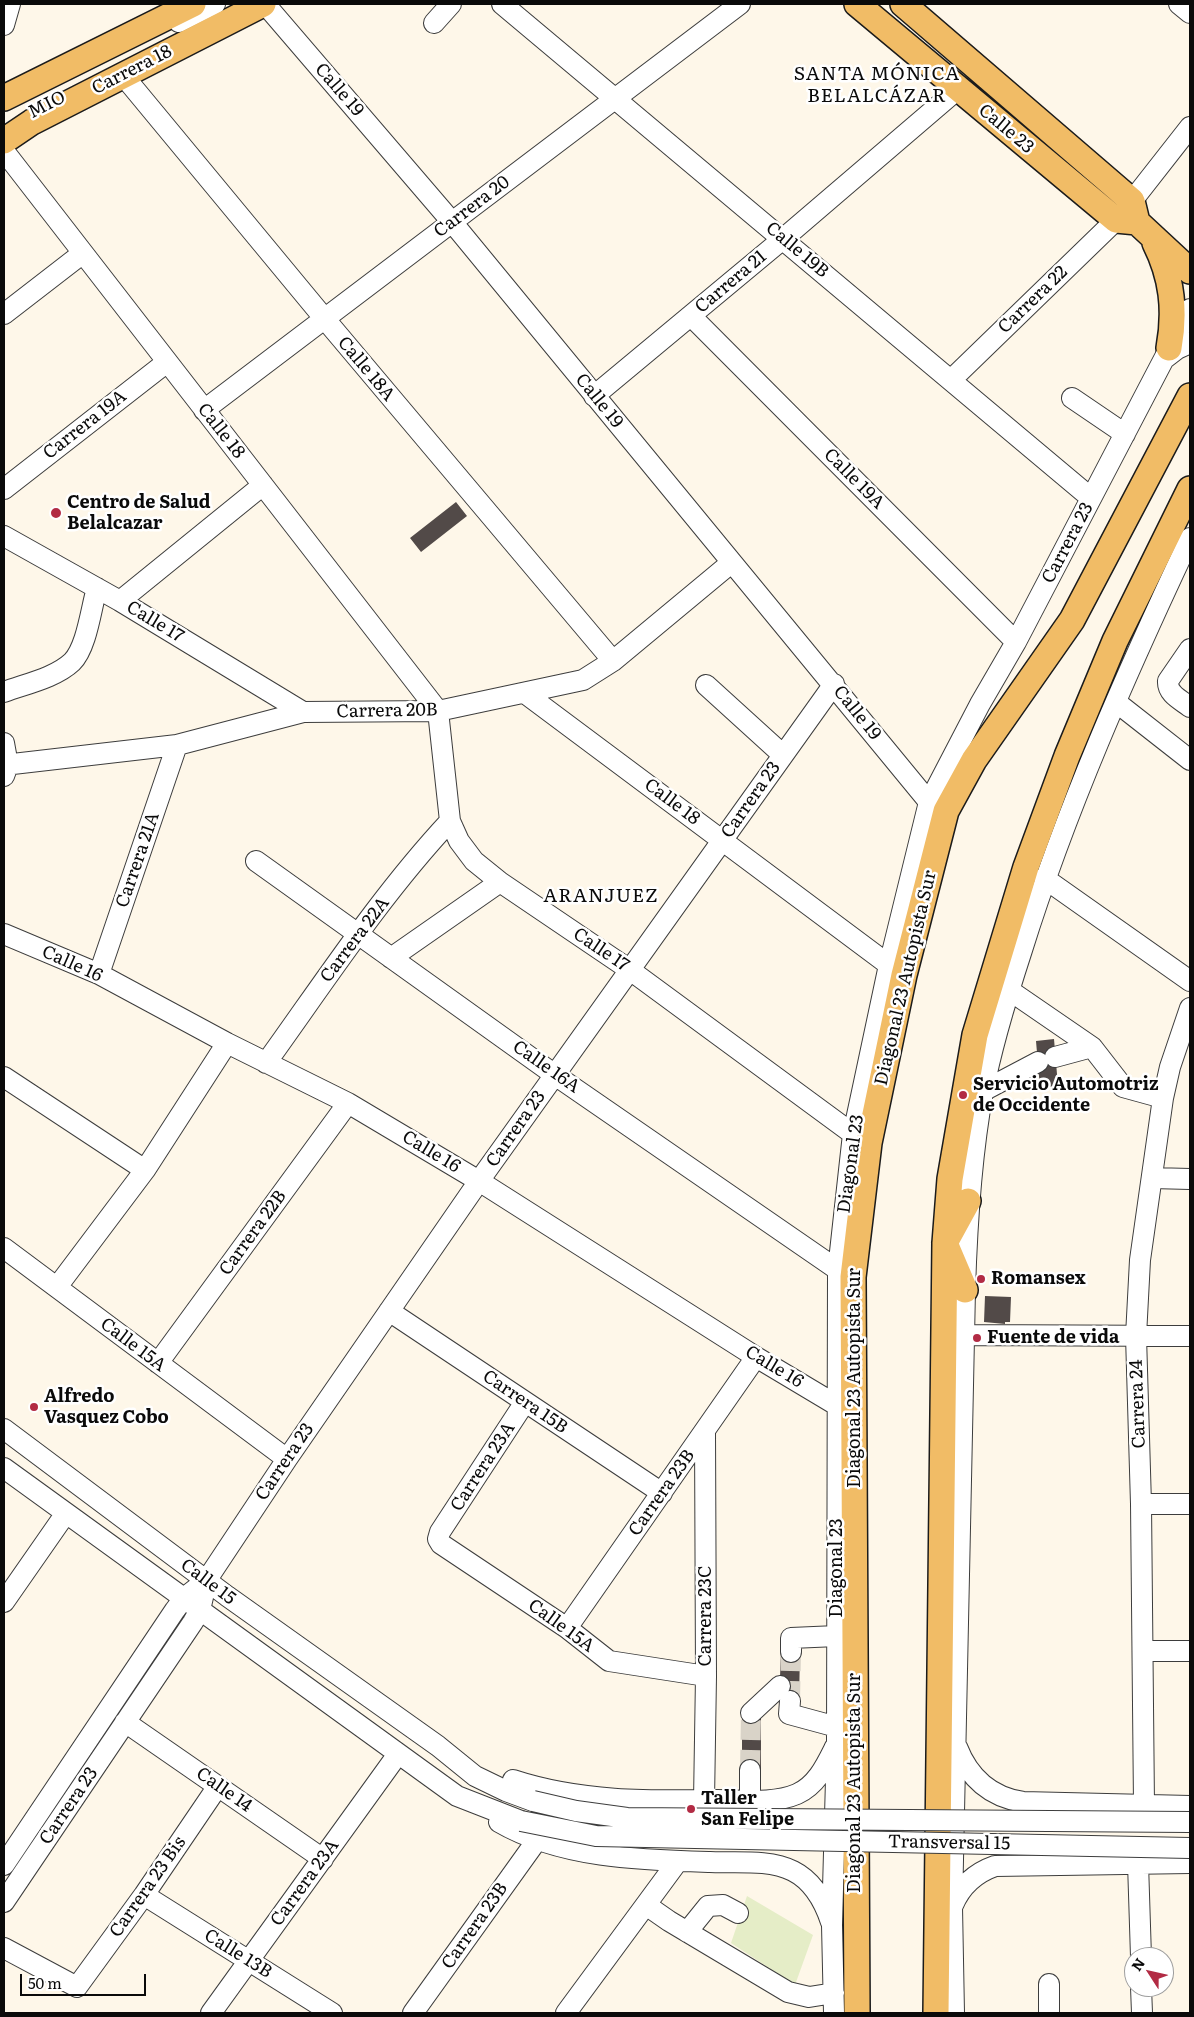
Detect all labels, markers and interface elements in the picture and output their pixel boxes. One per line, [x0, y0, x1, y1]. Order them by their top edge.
street label: Carrera 18 [88, 41, 176, 99]
street label: Calle 19 [310, 59, 368, 121]
district label: SANTA MÓNICA BELALCÁZAR [792, 63, 962, 107]
street label: MIO [25, 87, 69, 123]
street label: Calle 23 [974, 100, 1038, 158]
street label: Carrera 20 [430, 172, 514, 242]
street label: Calle 19B [761, 217, 833, 283]
street label: Carrera 21 [691, 246, 771, 318]
street label: Carrera 22 [994, 262, 1072, 338]
street label: Calle 18A [333, 332, 399, 406]
street label: Calle 19 [571, 369, 627, 433]
street label: Carrera 19A [39, 386, 131, 464]
street label: Calle 18 [193, 399, 249, 463]
street label: Calle 19A [819, 444, 889, 514]
place label: Centro de Salud Belalcazar [67, 492, 211, 534]
street label: Carrera 23 [1038, 499, 1098, 587]
marker: Centro de Salud Belalcazar [49, 506, 63, 520]
street label: Calle 17 [123, 597, 187, 647]
street label: Calle 19 [829, 681, 885, 745]
street label: Carrera 20B [336, 699, 438, 723]
street label: Carrera 23 [717, 758, 785, 842]
street label: Calle 18 [640, 774, 704, 830]
street label: Carrera 21A [112, 809, 164, 911]
street label: Diagonal 23 Autopista Sur [871, 868, 941, 1088]
district label: ARANJUEZ [542, 885, 660, 907]
street label: Carrera 22A [316, 893, 394, 987]
street label: Calle 17 [569, 923, 633, 977]
street label: Calle 16 [38, 941, 106, 987]
street label: Calle 16A [508, 1036, 584, 1098]
place label: Servicio Automotriz de Occidente [973, 1074, 1159, 1116]
street label: Carrera 23 [482, 1087, 550, 1171]
marker: Servicio Automotriz de Occidente [957, 1089, 969, 1101]
street label: Diagonal 23 [833, 1113, 869, 1215]
street label: Calle 16 [398, 1126, 464, 1178]
street label: Carrera 22B [215, 1186, 291, 1280]
street label: Diagonal 23 Autopista Sur [844, 1268, 866, 1488]
place label: Romansex [991, 1268, 1086, 1290]
marker: Romansex [975, 1273, 987, 1285]
street label: Calle 15A [96, 1313, 170, 1377]
place label: Fuente de vida [987, 1327, 1119, 1349]
marker: Fuente de vida [971, 1332, 983, 1344]
street label: Calle 16 [741, 1341, 807, 1393]
street label: Carrera 24 [1126, 1359, 1150, 1449]
street label: Carrera 15B [478, 1366, 572, 1438]
place label: Alfredo Vasquez Cobo [44, 1386, 169, 1428]
marker: Alfredo Vasquez Cobo [28, 1401, 40, 1413]
street label: Carrera 23A [446, 1418, 520, 1516]
street label: Carrera 23 [251, 1419, 319, 1505]
street label: Carrera 23B [624, 1446, 700, 1540]
street label: Diagonal 23 [826, 1518, 848, 1618]
street label: Calle 15 [176, 1554, 240, 1610]
street label: Carrera 23C [695, 1565, 717, 1667]
street label: Calle 15A [524, 1595, 598, 1657]
street label: Diagonal 23 Autopista Sur [844, 1673, 866, 1893]
street label: Carrera 23 [35, 1763, 103, 1849]
street label: Calle 14 [192, 1763, 256, 1817]
place label: Taller San Felipe [701, 1788, 794, 1830]
marker: Taller San Felipe [685, 1803, 697, 1815]
street label: Transversal 15 [888, 1831, 1010, 1855]
street label: Carrera 23 Bis [105, 1832, 191, 1942]
street label: Carrera 23A [266, 1835, 344, 1931]
street label: Carrera 23B [437, 1879, 513, 1973]
street label: Calle 13B [200, 1925, 276, 1983]
north arrow [1124, 1947, 1174, 1997]
text: N [1126, 1953, 1149, 1975]
scale bar [22, 1964, 149, 1996]
text: 50 m [28, 1971, 62, 1994]

